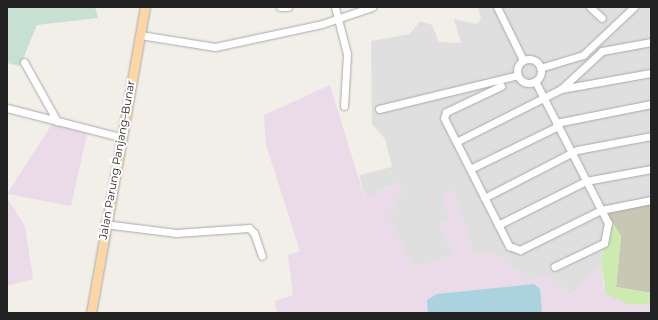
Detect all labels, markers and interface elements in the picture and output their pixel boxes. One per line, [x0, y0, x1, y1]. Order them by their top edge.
street label: Jalan Parung Panjang–Bunar [96, 79, 138, 241]

